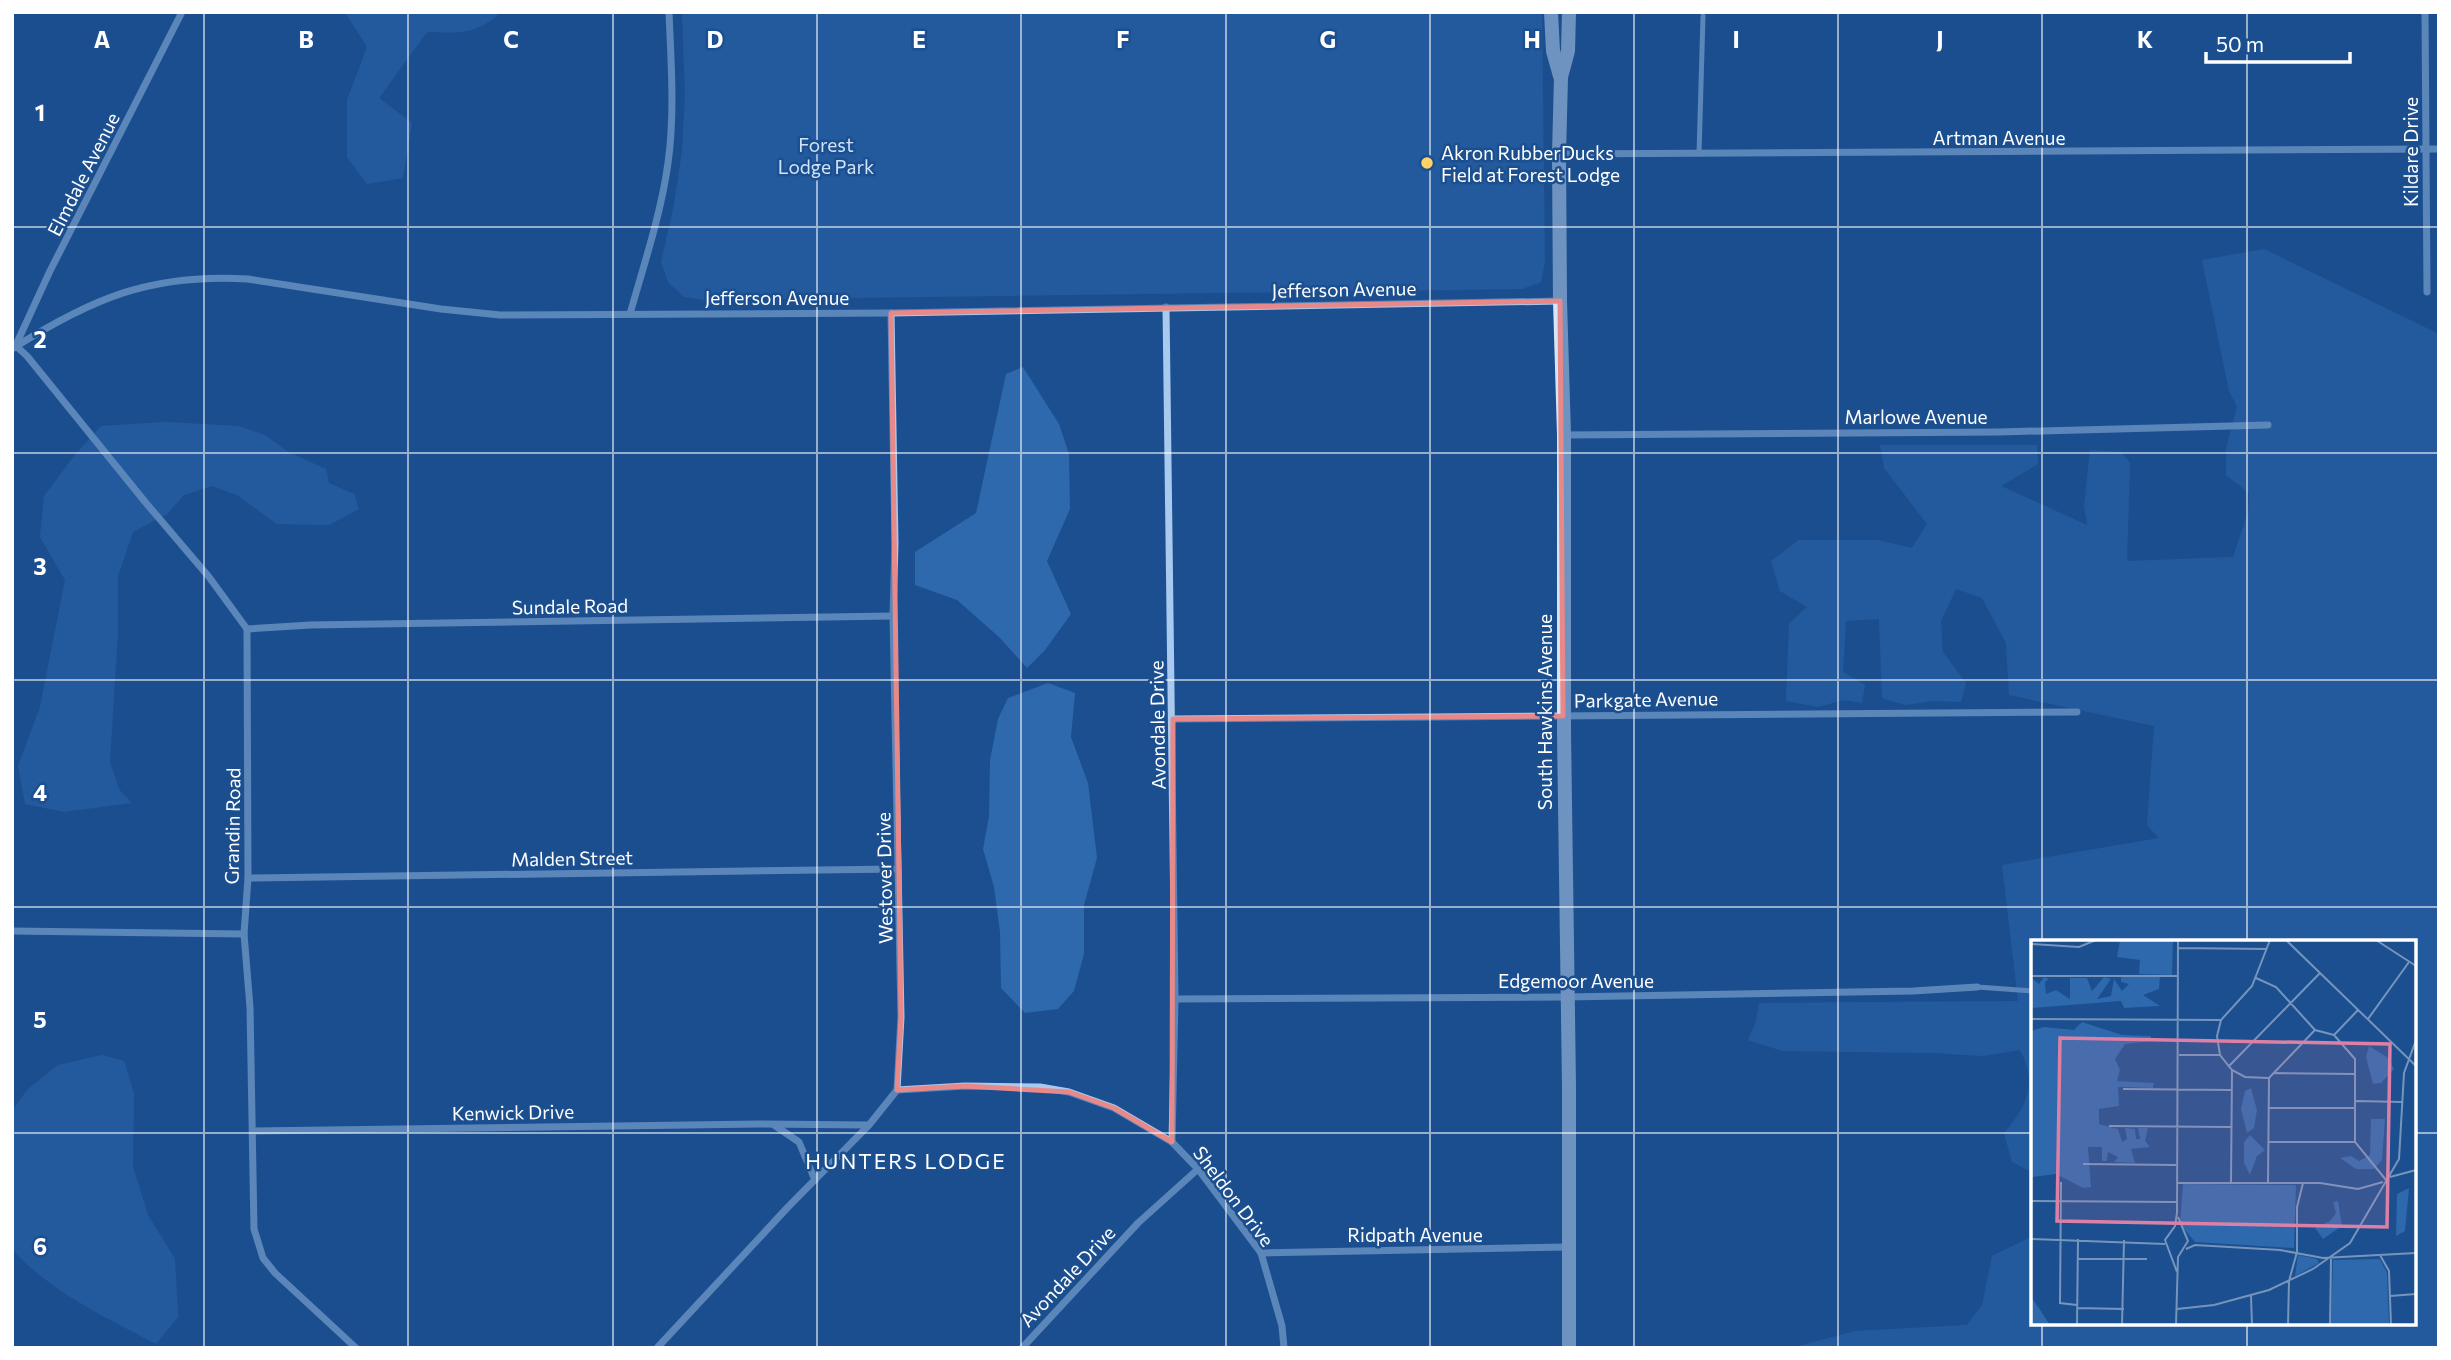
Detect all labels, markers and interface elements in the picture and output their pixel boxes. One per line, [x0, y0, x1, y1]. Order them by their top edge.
scale bar [2206, 21, 2350, 65]
text: A [94, 25, 111, 53]
text: B [298, 25, 314, 53]
text: C [503, 25, 519, 53]
text: D [707, 25, 724, 53]
text: E [912, 25, 926, 53]
text: F [1116, 25, 1130, 53]
text: G [1320, 25, 1336, 53]
text: H [1523, 25, 1541, 53]
text: I [1732, 25, 1740, 53]
text: J [1936, 25, 1944, 53]
text: K [2137, 25, 2153, 53]
text: 50 m [2216, 31, 2264, 56]
street label: Kildare Drive [2399, 97, 2422, 207]
text: 1 [35, 98, 45, 126]
street label: Elmdale Avenue [42, 108, 124, 240]
street label: Artman Avenue [1933, 126, 2065, 149]
park label: Forest Lodge Park [778, 133, 874, 178]
place label: Akron RubberDucks Field at Forest Lodge [1441, 141, 1620, 186]
marker: Akron RubberDucks Field at Forest Lodge [1419, 155, 1435, 171]
street label: Jefferson Avenue [1271, 276, 1417, 302]
street label: Jefferson Avenue [705, 286, 849, 309]
text: 2 [33, 325, 47, 353]
street label: Marlowe Avenue [1844, 405, 1988, 428]
text: 3 [33, 552, 47, 580]
street label: Sundale Road [512, 593, 628, 619]
street label: South Hawkins Avenue [1533, 614, 1556, 810]
street label: Avondale Drive [1144, 660, 1170, 790]
street label: Parkgate Avenue [1574, 686, 1718, 712]
street label: Grandin Road [219, 767, 245, 885]
text: 4 [33, 778, 47, 806]
street label: Westover Drive [871, 812, 897, 944]
street label: Malden Street [511, 845, 633, 871]
inset map [2031, 940, 2416, 1325]
street label: Edgemoor Avenue [1498, 969, 1654, 992]
text: 5 [33, 1005, 47, 1033]
street label: Kenwick Drive [452, 1099, 574, 1125]
street label: Sheldon Drive [1189, 1141, 1279, 1251]
district label: HUNTERS LODGE [805, 1148, 1007, 1173]
street label: Avondale Drive [1014, 1221, 1120, 1331]
street label: Ridpath Avenue [1347, 1223, 1483, 1246]
text: 6 [33, 1232, 47, 1260]

